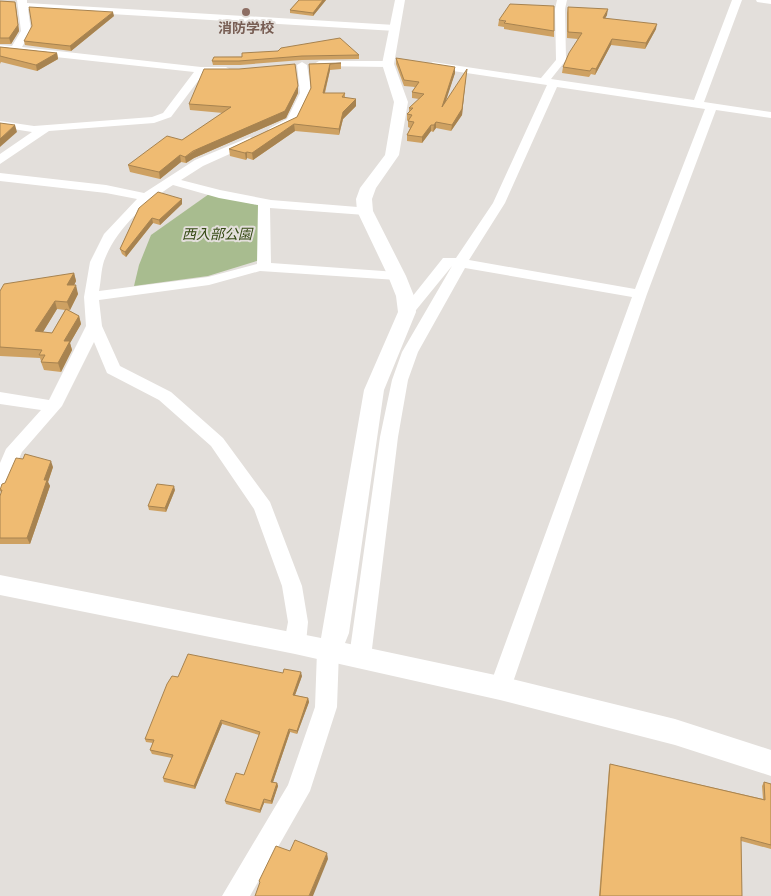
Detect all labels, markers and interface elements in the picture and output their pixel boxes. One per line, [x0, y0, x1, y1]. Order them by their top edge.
marker: 消防学校 [240, 6, 252, 18]
place label: 消防学校 [218, 20, 274, 37]
park label: 西入部公園 [182, 226, 254, 243]

